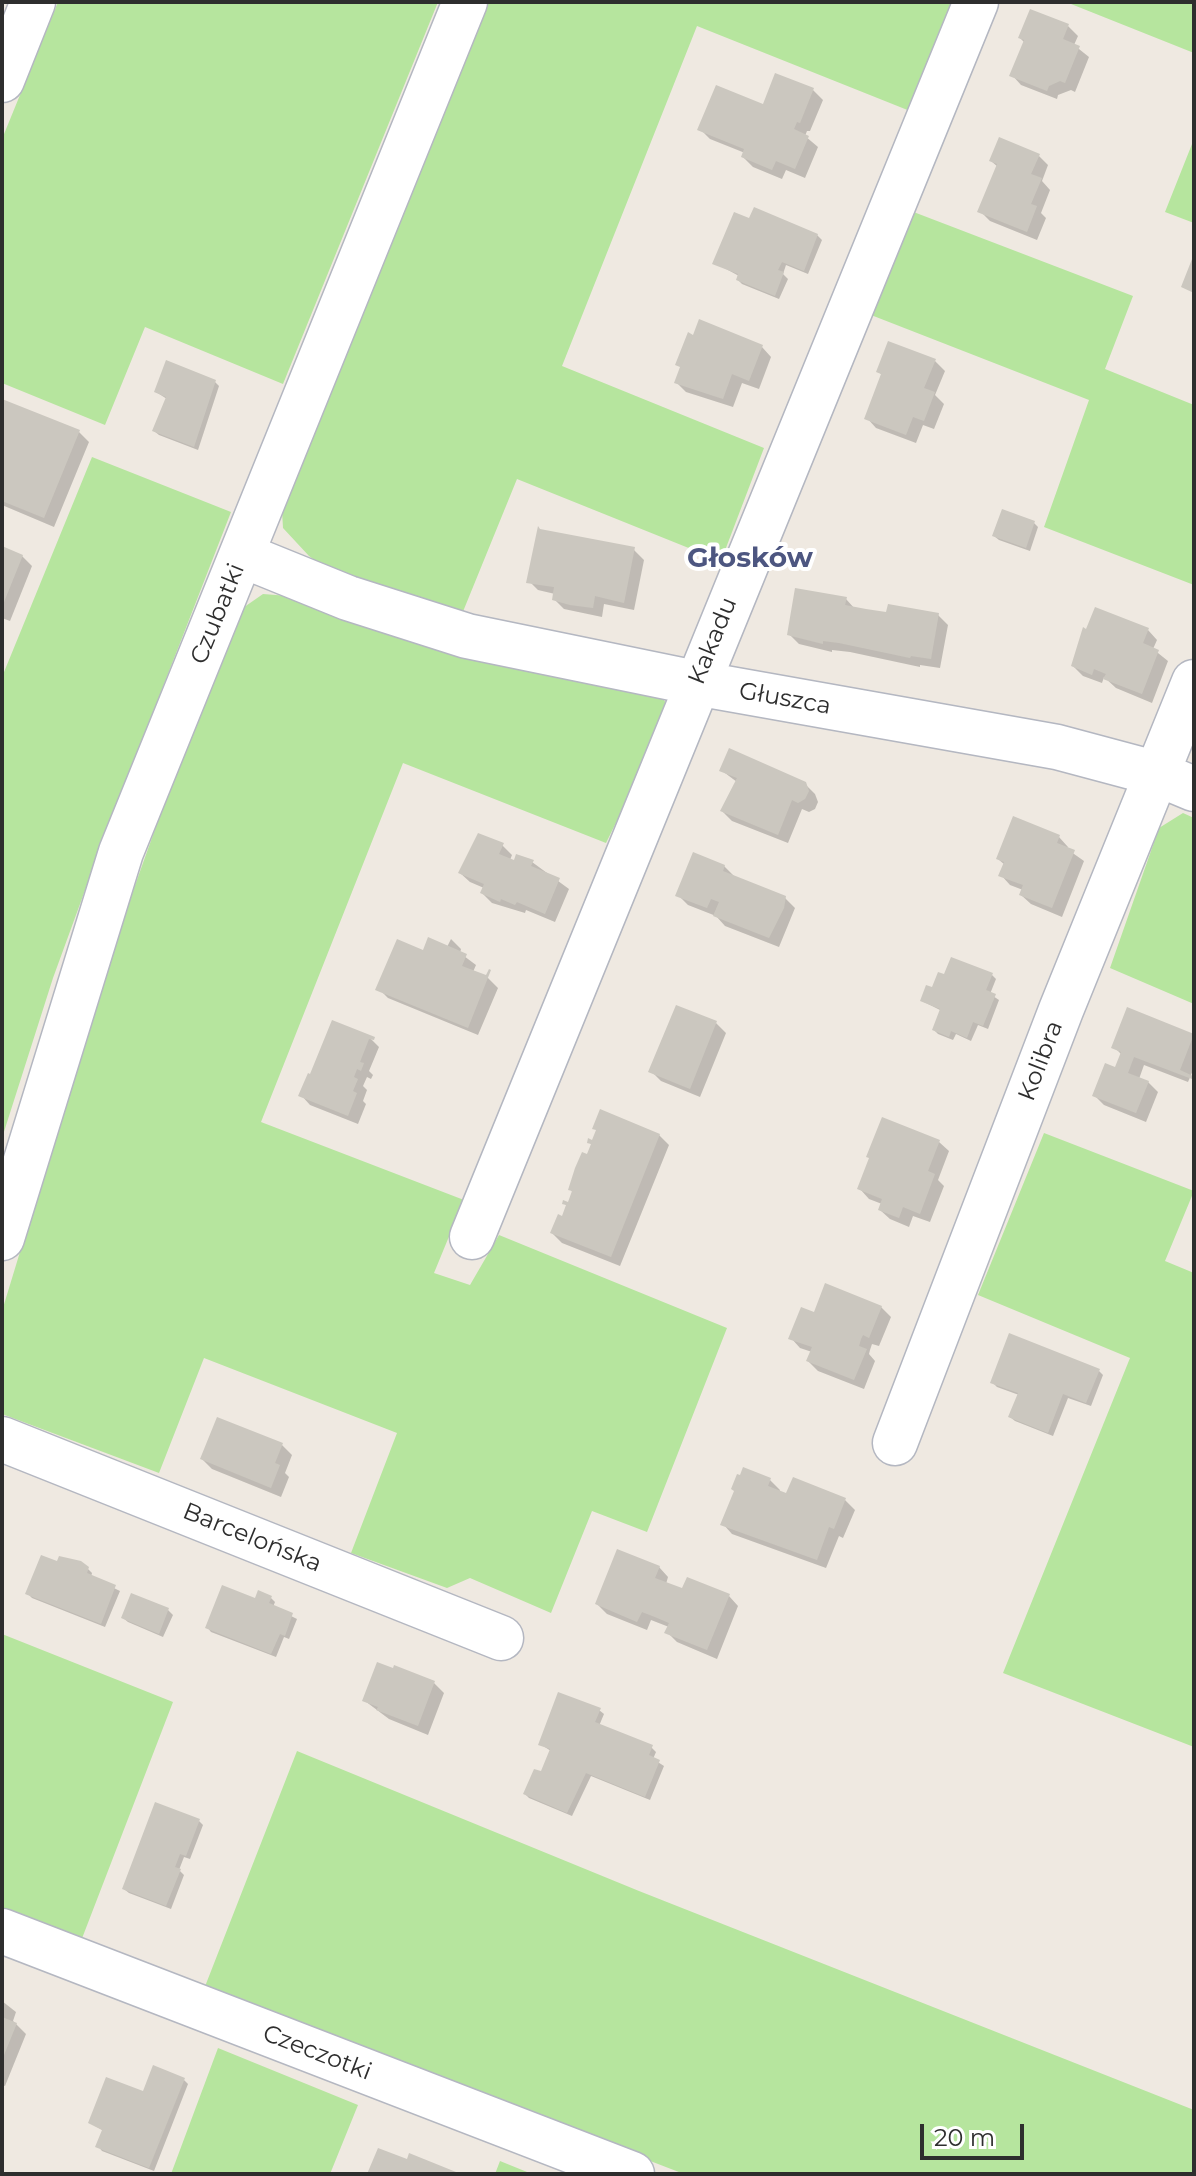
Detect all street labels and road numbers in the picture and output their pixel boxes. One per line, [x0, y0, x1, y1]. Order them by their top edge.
street label: Czubatki [185, 560, 251, 668]
street label: Kakadu [682, 593, 744, 689]
street label: Głuszca [737, 677, 833, 721]
street label: Kolibra [1013, 1017, 1069, 1105]
street label: Barcelońska [178, 1497, 326, 1579]
street label: Czeczotki [259, 2019, 375, 2087]

